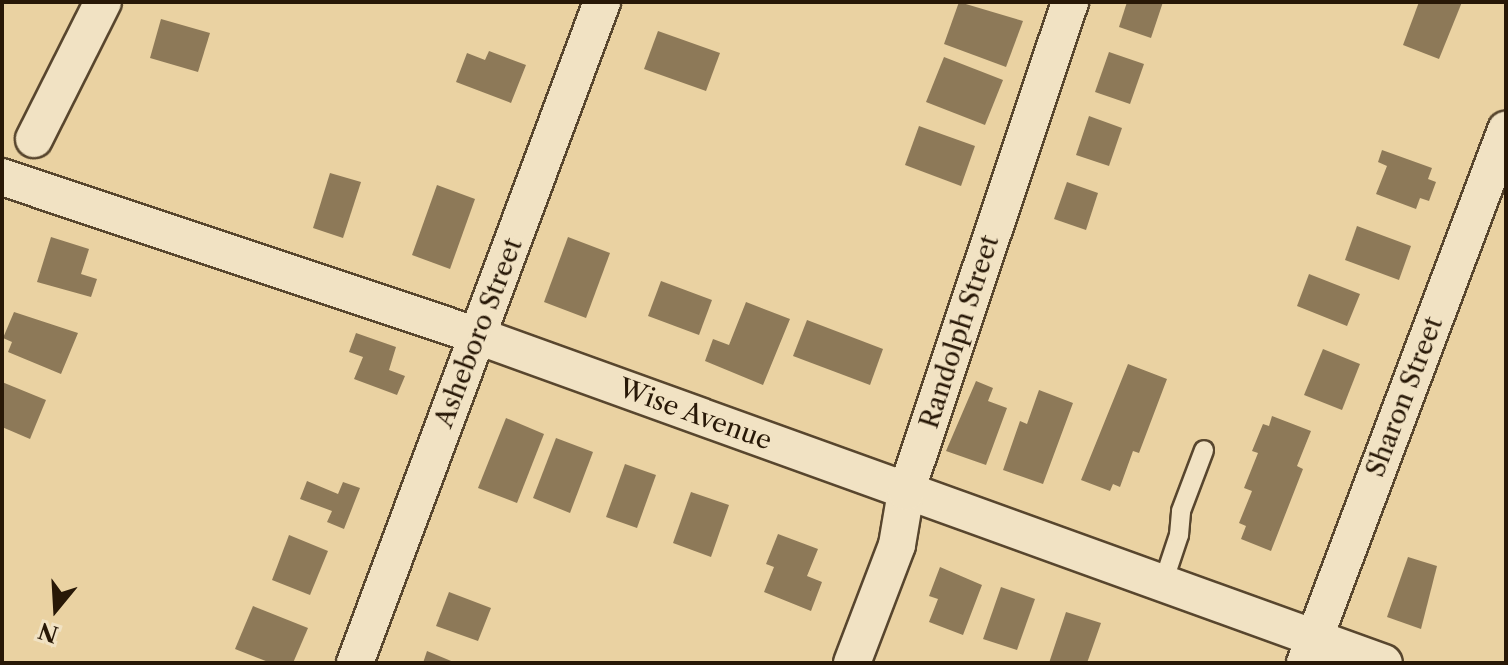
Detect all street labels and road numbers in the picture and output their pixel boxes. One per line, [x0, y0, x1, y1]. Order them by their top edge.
street label: Randolph Street [914, 231, 1006, 433]
street label: Asheboro Street [429, 234, 529, 432]
street label: Sharon Street [1360, 313, 1450, 481]
street label: Wise Avenue [614, 373, 776, 457]

